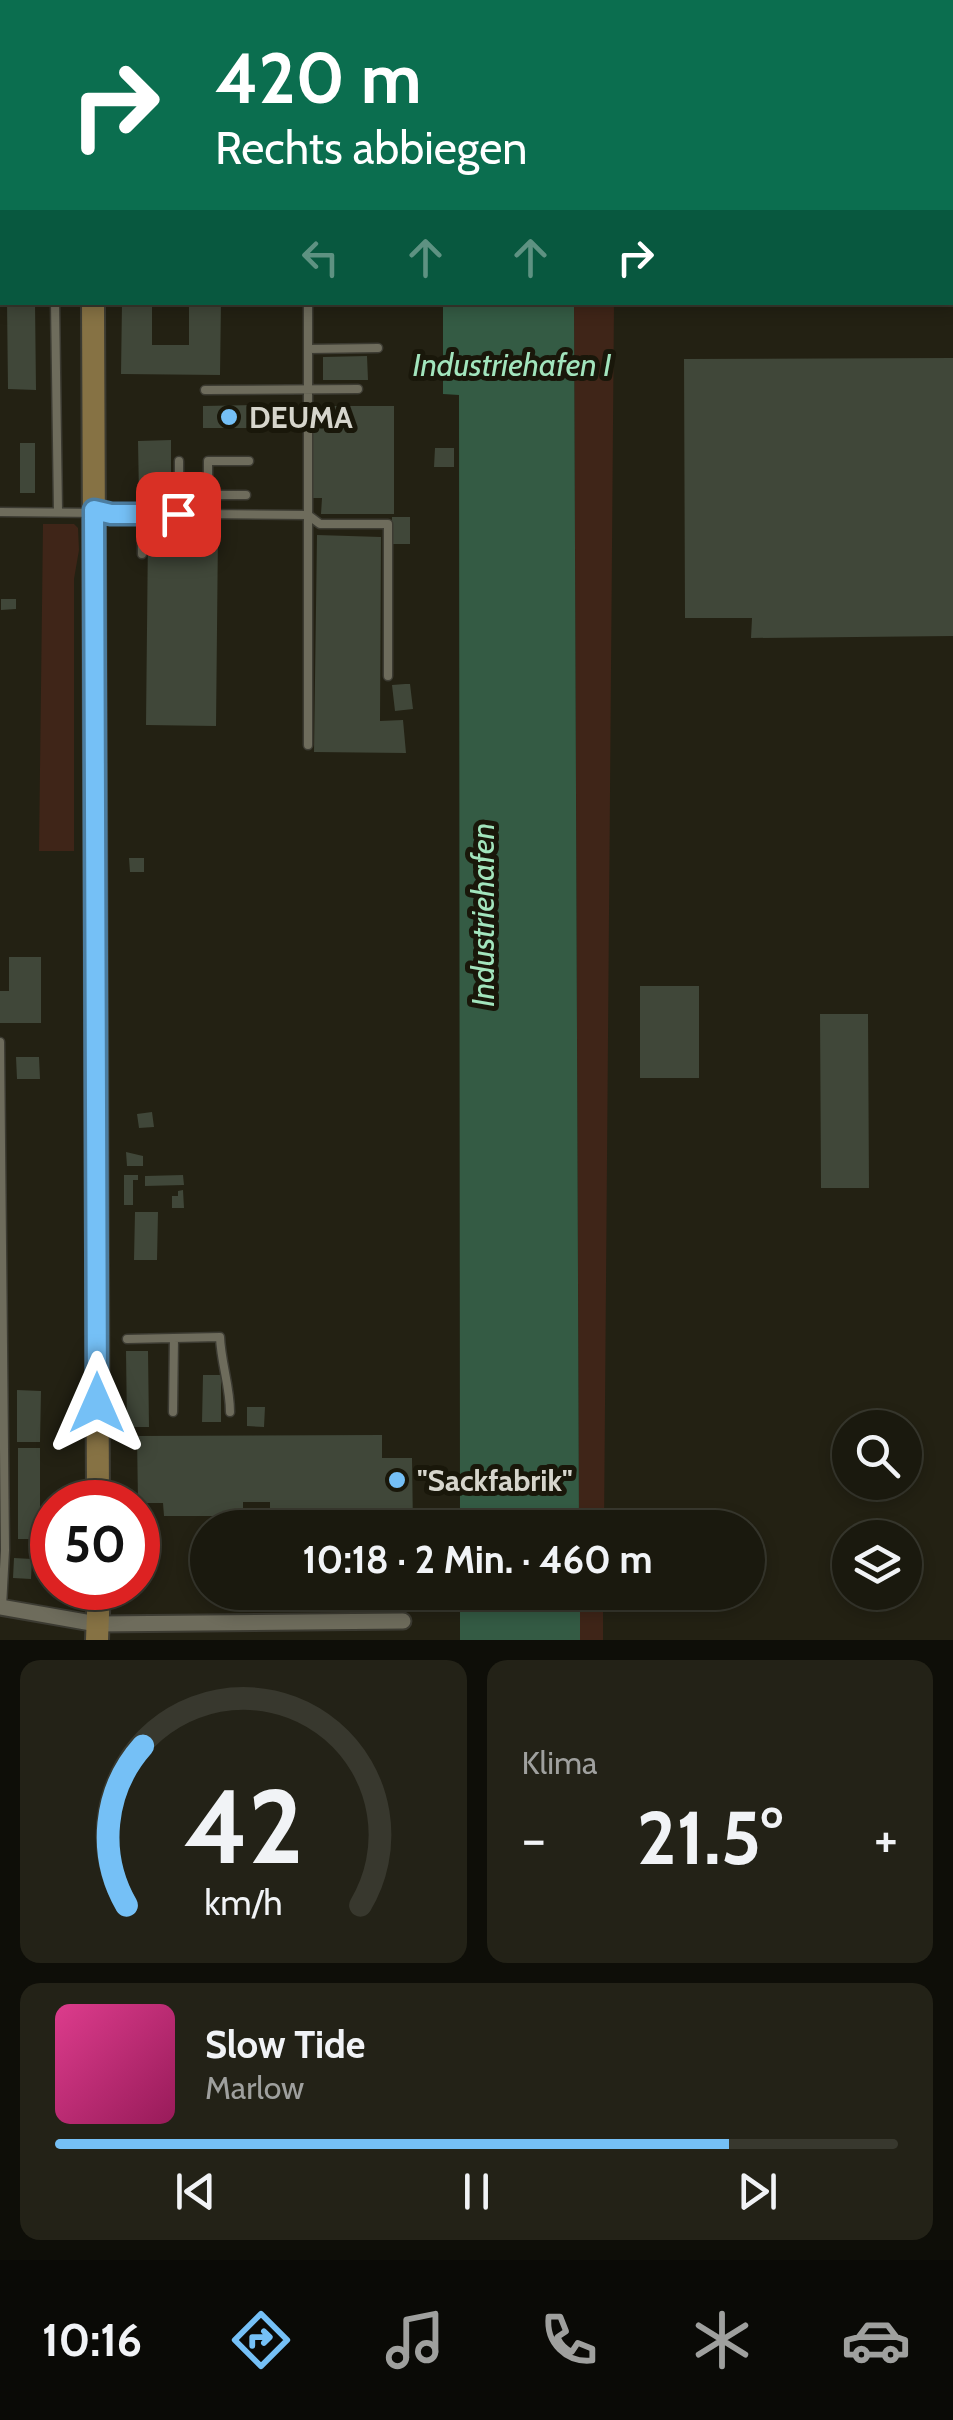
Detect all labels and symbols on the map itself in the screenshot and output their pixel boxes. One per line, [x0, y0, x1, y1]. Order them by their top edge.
water label: Industriehafen I [413, 345, 611, 384]
place label: DEUMA [249, 399, 353, 436]
marker: DEUMA [218, 406, 240, 428]
pin [136, 472, 221, 557]
water label: Industriehafen [463, 823, 502, 1007]
position arrow [45, 1351, 149, 1455]
place label: "Sackfabrik" [417, 1462, 573, 1499]
marker: "Sackfabrik" [386, 1469, 408, 1491]
speed limit sign: 50 [30, 1480, 160, 1610]

